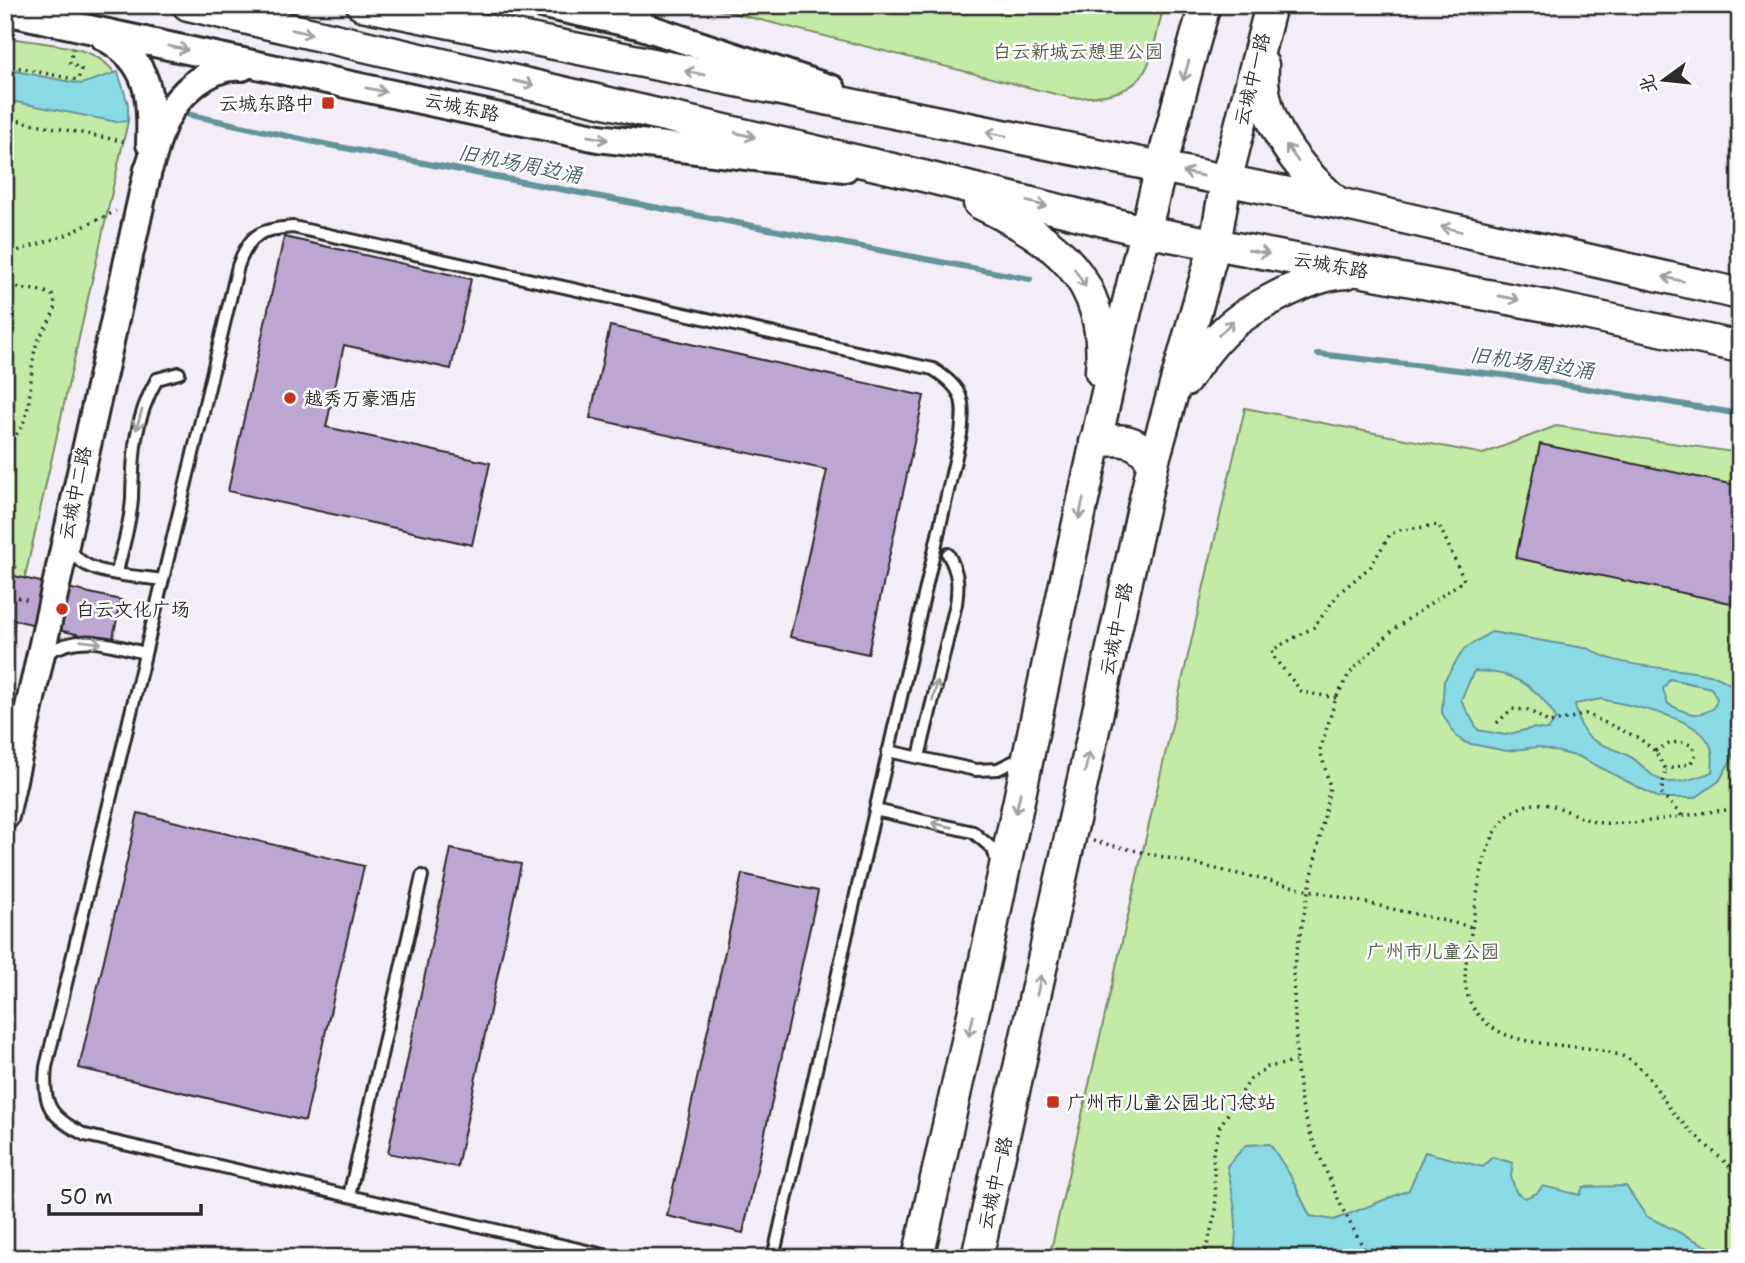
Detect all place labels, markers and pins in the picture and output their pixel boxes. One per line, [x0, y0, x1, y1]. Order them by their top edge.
place label: 云城东路中 [219, 91, 314, 116]
marker: 云城东路中 [320, 95, 336, 111]
place label: 越秀万豪酒店 [304, 386, 418, 411]
marker: 越秀万豪酒店 [282, 390, 298, 406]
place label: 白云文化广场 [76, 597, 190, 622]
marker: 白云文化广场 [54, 601, 70, 617]
place label: 广州市儿童公园北门总站 [1067, 1090, 1276, 1115]
marker: 广州市儿童公园北门总站 [1045, 1094, 1061, 1110]

